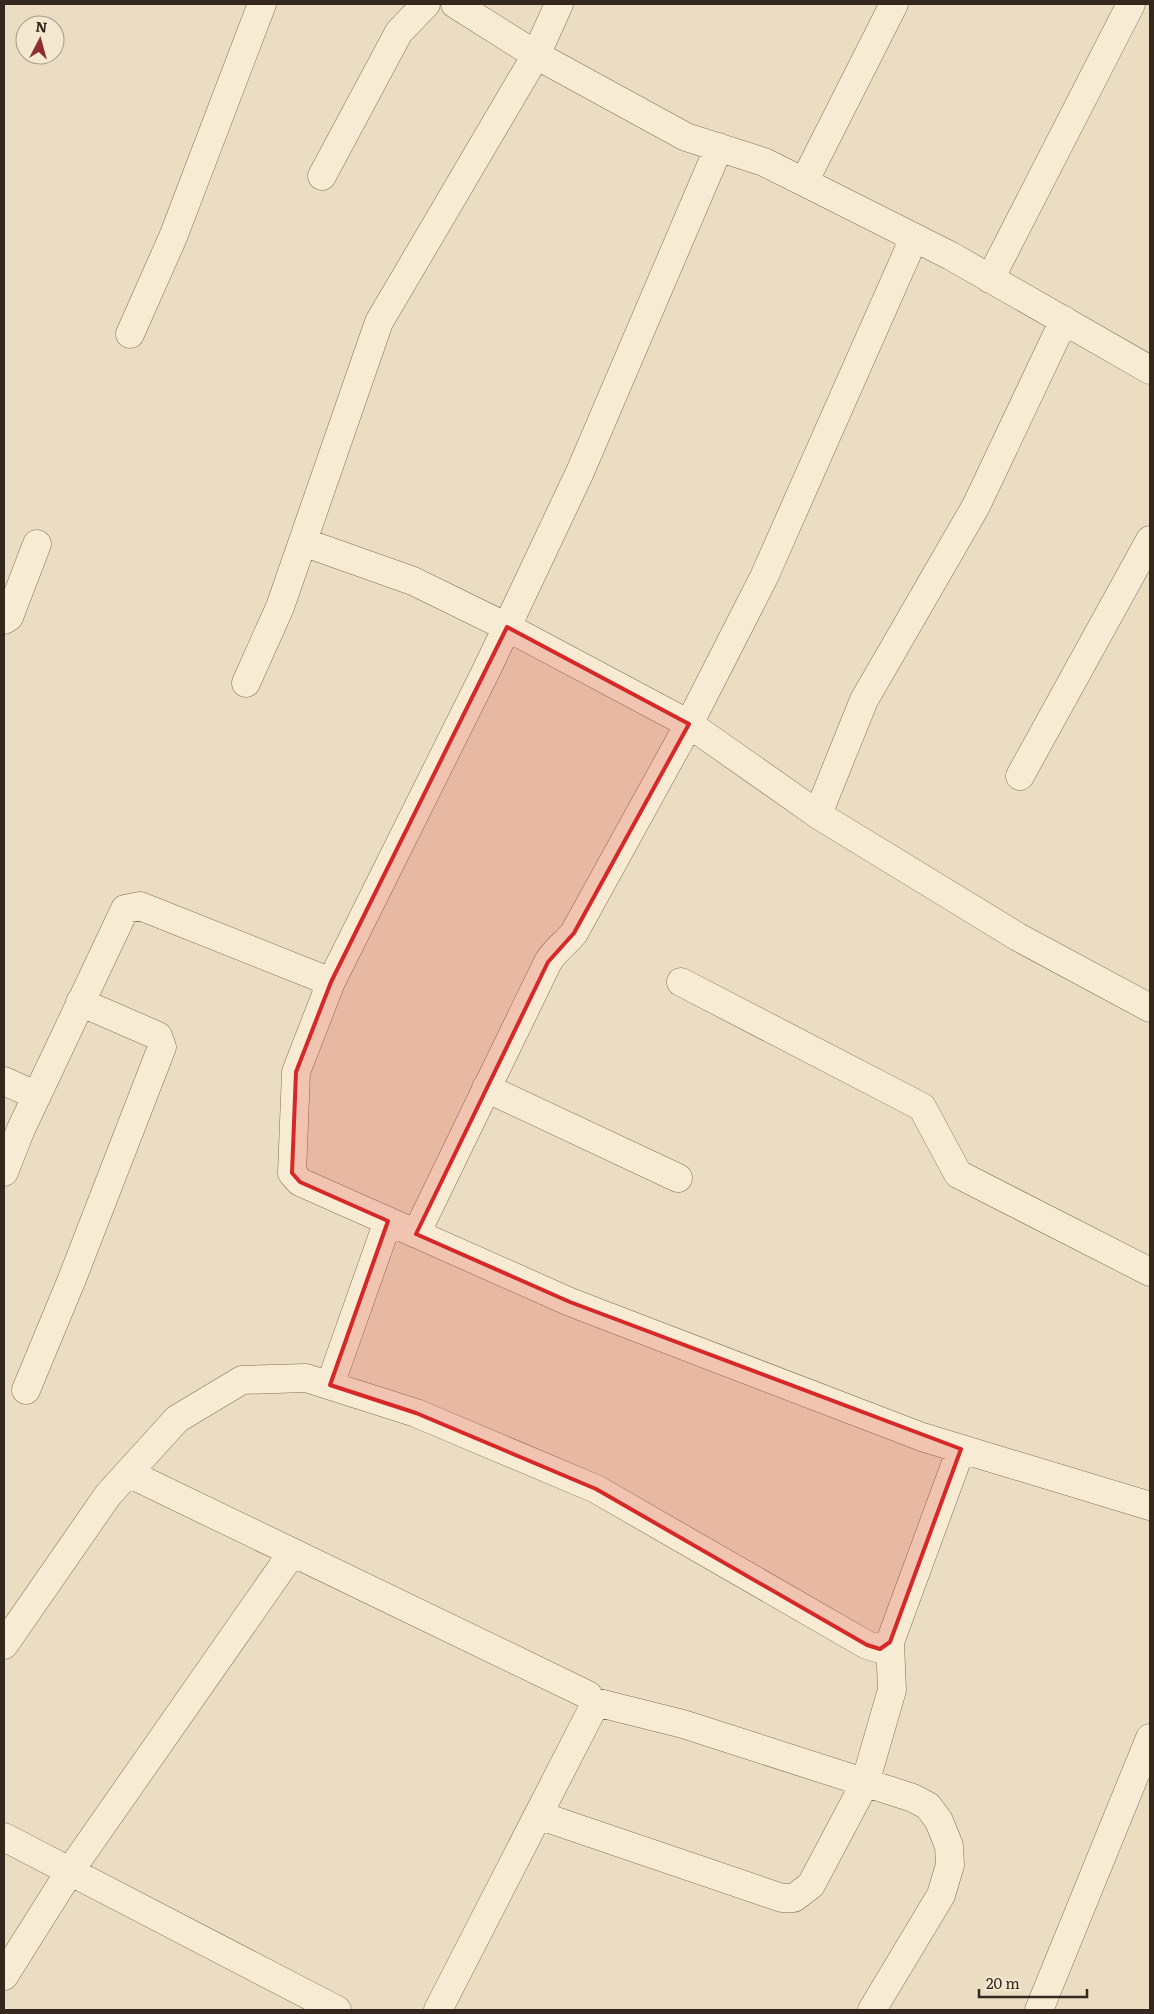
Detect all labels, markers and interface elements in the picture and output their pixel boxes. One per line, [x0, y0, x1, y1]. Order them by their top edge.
north arrow [15, 15, 65, 65]
text: N [35, 16, 49, 37]
scale bar [979, 1966, 1086, 1998]
text: 20 m [986, 1971, 1020, 1994]

